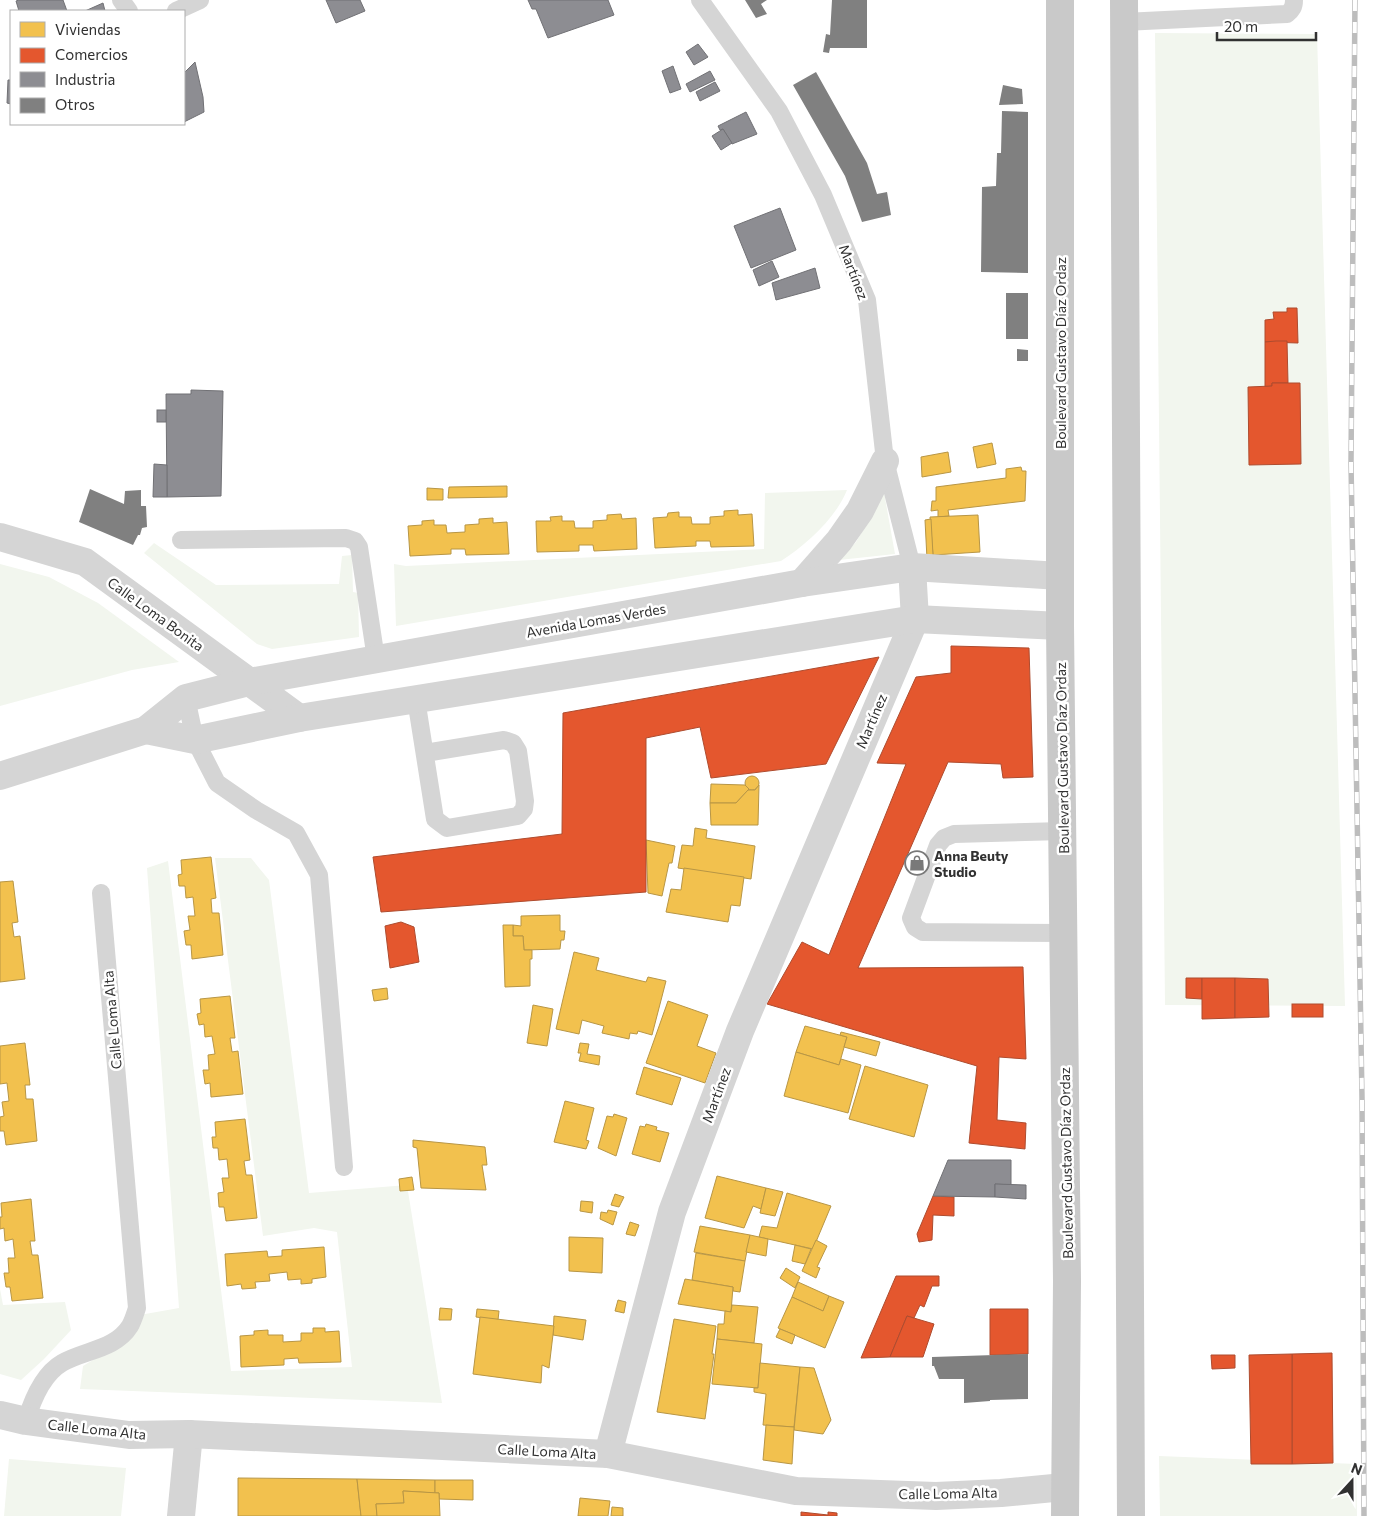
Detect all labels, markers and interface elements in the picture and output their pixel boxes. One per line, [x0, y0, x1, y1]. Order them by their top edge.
legend [10, 10, 185, 125]
scale bar [1217, 10, 1316, 42]
text: 20 m [1224, 17, 1258, 35]
text: Viviendas [55, 20, 121, 38]
text: Comercios [55, 45, 128, 63]
text: Industria [55, 70, 115, 88]
text: Otros [55, 95, 95, 113]
street label: Martínez [836, 242, 872, 302]
street label: Boulevard Gustavo Díaz Ordaz [1052, 257, 1069, 449]
street label: Calle Loma Bonita [105, 573, 207, 655]
street label: Avenida Lomas Verdes [525, 599, 667, 641]
street label: Boulevard Gustavo Díaz Ordaz [1052, 662, 1072, 854]
street label: Martínez [852, 691, 890, 751]
place label: Anna Beuty Studio [934, 847, 1009, 880]
shop icon: Anna Beuty Studio [904, 850, 930, 876]
street label: Calle Loma Alta [99, 970, 125, 1070]
street label: Martínez [698, 1065, 734, 1125]
street label: Boulevard Gustavo Díaz Ordaz [1056, 1067, 1076, 1259]
street label: Calle Loma Alta [47, 1415, 147, 1443]
street label: Calle Loma Alta [497, 1440, 597, 1462]
north arrow [1327, 1456, 1377, 1506]
text: N [1349, 1459, 1365, 1478]
street label: Calle Loma Alta [898, 1484, 998, 1502]

